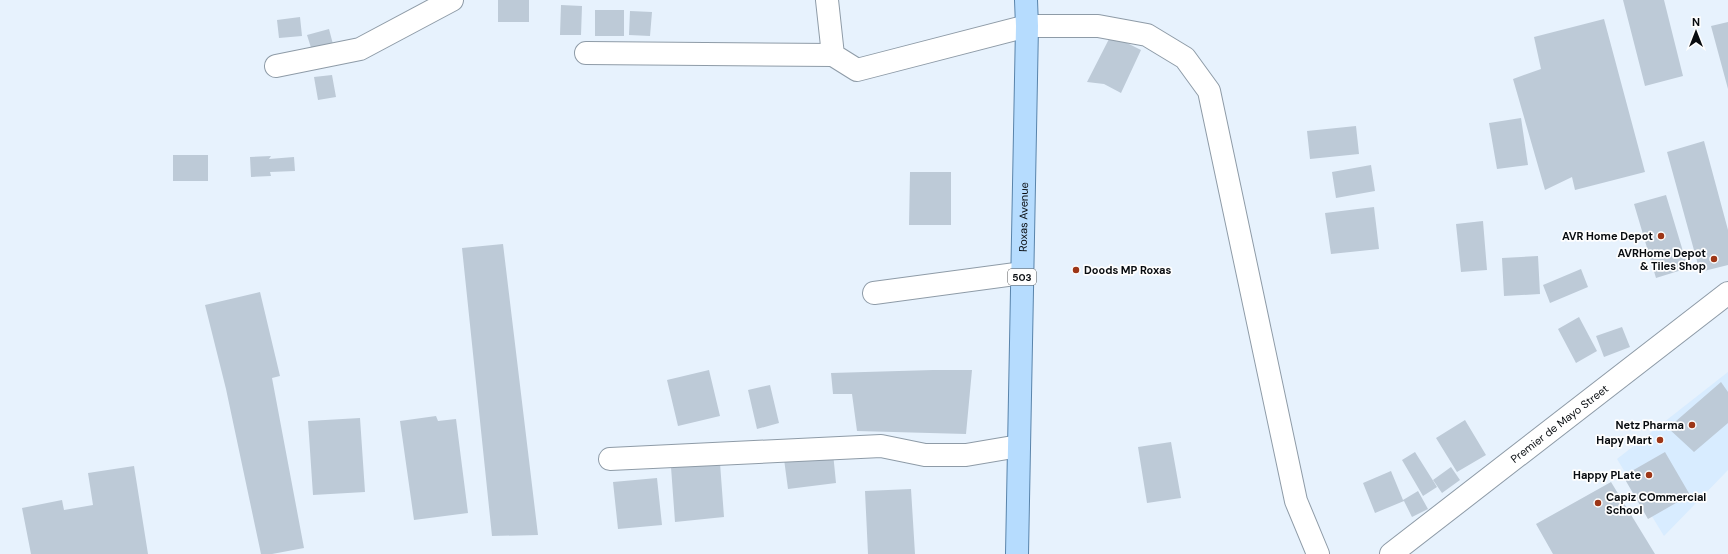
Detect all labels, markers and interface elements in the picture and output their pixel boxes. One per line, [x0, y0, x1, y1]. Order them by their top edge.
north arrow [1676, 12, 1716, 52]
text: N [1692, 15, 1700, 29]
street label: Roxas Avenue [1016, 182, 1031, 252]
place label: AVR Home Depot [1562, 229, 1653, 243]
marker: AVR Home Depot [1656, 231, 1666, 241]
place label: AVRHome Depot & Tiles Shop [1617, 246, 1706, 273]
marker: AVRHome Depot & Tiles Shop [1709, 254, 1719, 264]
place label: Doods MP Roxas [1084, 263, 1172, 277]
marker: Doods MP Roxas [1071, 265, 1081, 275]
road number: 503 [1008, 269, 1036, 285]
street label: Premier de Mayo Street [1508, 381, 1611, 466]
place label: Netz Pharma [1615, 418, 1684, 432]
marker: Netz Pharma [1687, 420, 1697, 430]
place label: Hapy Mart [1596, 433, 1652, 447]
marker: Hapy Mart [1655, 435, 1665, 445]
place label: Happy PLate [1573, 468, 1641, 482]
marker: Happy PLate [1644, 470, 1654, 480]
place label: Capiz COmmercial School [1606, 490, 1706, 517]
marker: Capiz COmmercial School [1593, 498, 1603, 508]

